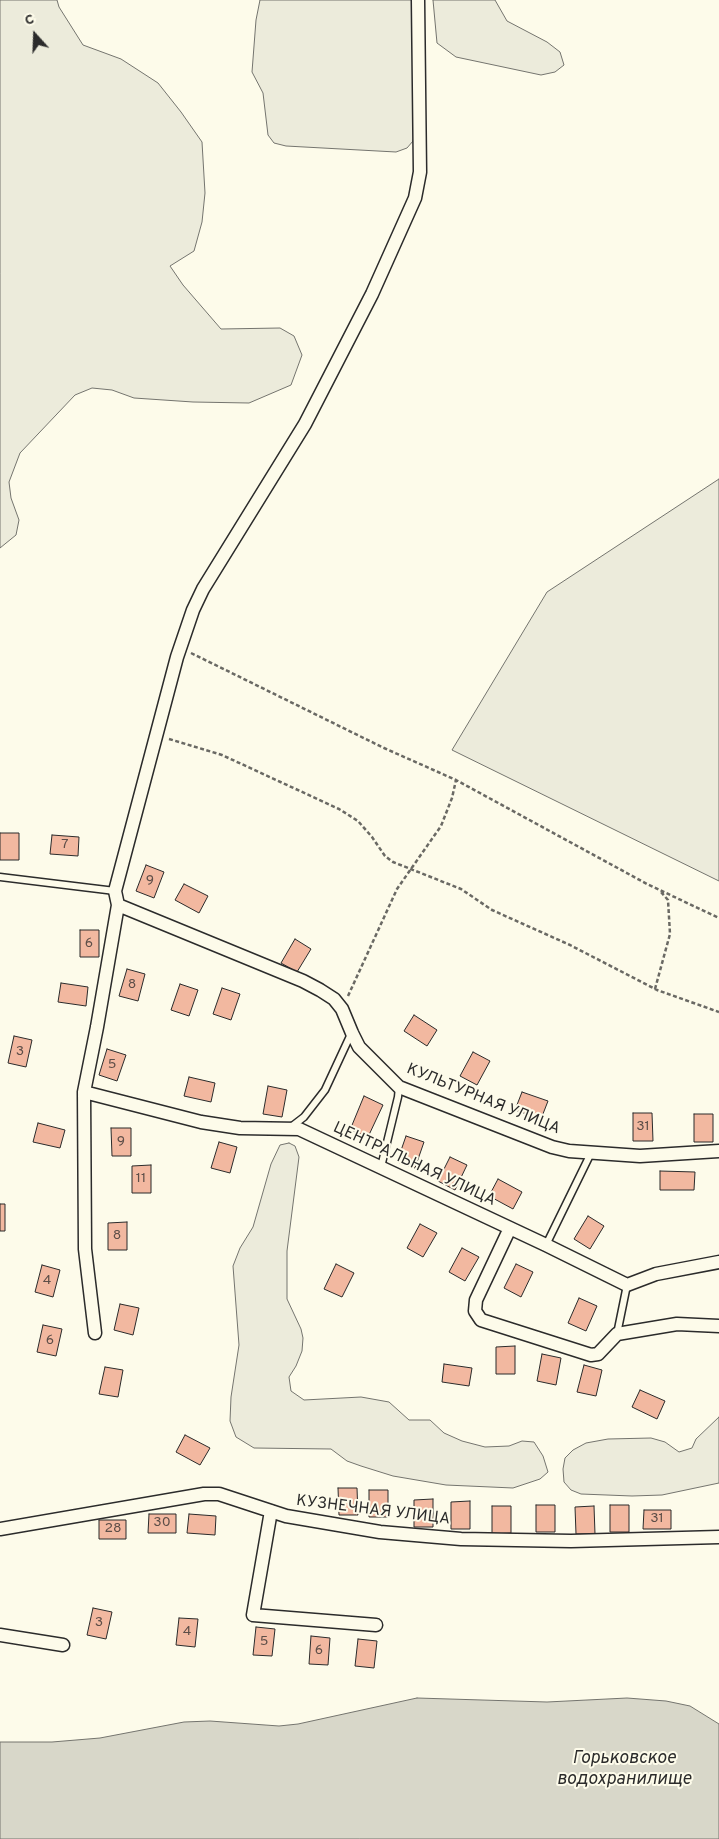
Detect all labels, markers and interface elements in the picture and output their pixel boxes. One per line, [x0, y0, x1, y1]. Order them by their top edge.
north arrow [10, 10, 60, 60]
text: С [23, 11, 37, 30]
house number: 7 [61, 837, 69, 853]
house number: 9 [146, 873, 154, 889]
house number: 6 [85, 936, 93, 952]
house number: 8 [128, 977, 136, 993]
house number: 3 [16, 1044, 24, 1060]
house number: 5 [108, 1057, 116, 1073]
street label: КУЛЬТУРНАЯ УЛИЦА [403, 1060, 563, 1140]
street label: ЦЕНТРАЛЬНАЯ УЛИЦА [330, 1119, 498, 1211]
house number: 31 [636, 1119, 650, 1135]
house number: 9 [117, 1134, 125, 1150]
house number: 11 [136, 1171, 146, 1187]
house number: 8 [113, 1228, 121, 1244]
house number: 4 [43, 1273, 51, 1289]
house number: 6 [46, 1333, 54, 1349]
street label: КУЗНЕЧНАЯ УЛИЦА [295, 1492, 451, 1530]
house number: 31 [650, 1511, 664, 1527]
house number: 30 [153, 1515, 171, 1531]
house number: 28 [104, 1521, 122, 1537]
house number: 3 [95, 1615, 103, 1631]
house number: 4 [183, 1624, 191, 1640]
house number: 5 [260, 1634, 268, 1650]
house number: 6 [315, 1643, 323, 1659]
water label: Горьковское водохранилище [557, 1748, 691, 1790]

